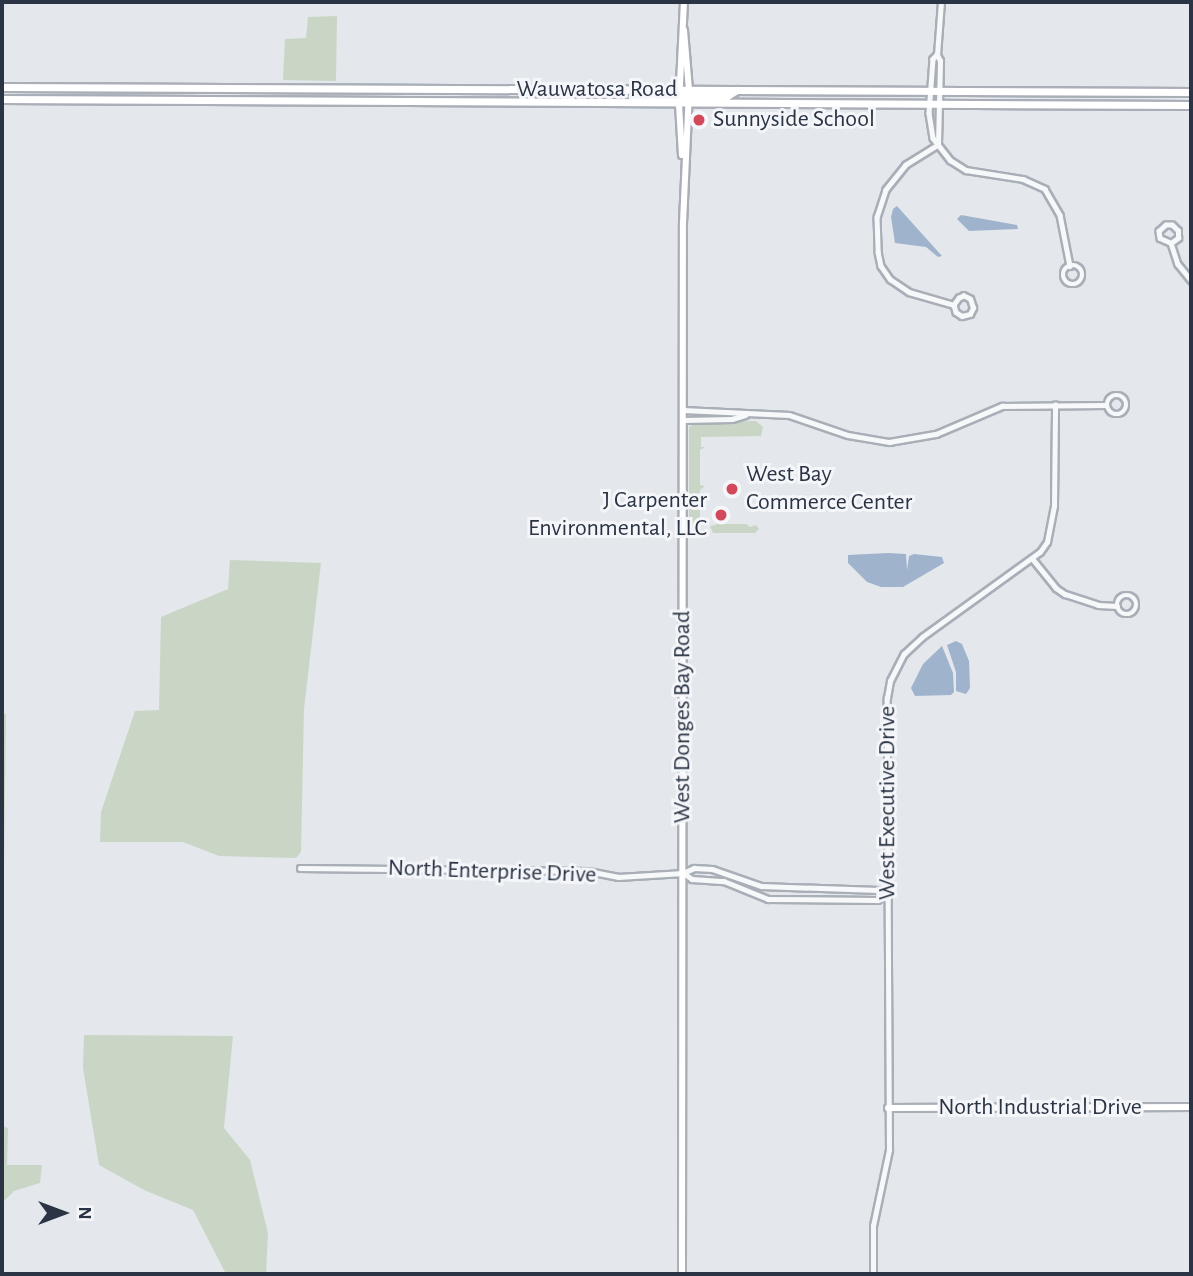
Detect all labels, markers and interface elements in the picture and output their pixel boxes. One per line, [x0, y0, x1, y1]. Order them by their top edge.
street label: Wauwatosa Road [517, 76, 677, 104]
place label: Sunnyside School [713, 106, 875, 134]
marker: Sunnyside School [691, 112, 707, 128]
place label: West Bay Commerce Center [746, 461, 912, 517]
marker: West Bay Commerce Center [724, 481, 740, 497]
place label: J Carpenter Environmental, LLC [528, 487, 707, 543]
marker: J Carpenter Environmental, LLC [713, 507, 729, 523]
street label: West Donges Bay Road [669, 611, 697, 823]
street label: West Executive Drive [874, 706, 902, 900]
street label: North Enterprise Drive [387, 854, 597, 890]
street label: North Industrial Drive [938, 1094, 1142, 1122]
north arrow [28, 1178, 98, 1248]
text: N [75, 1206, 94, 1220]

